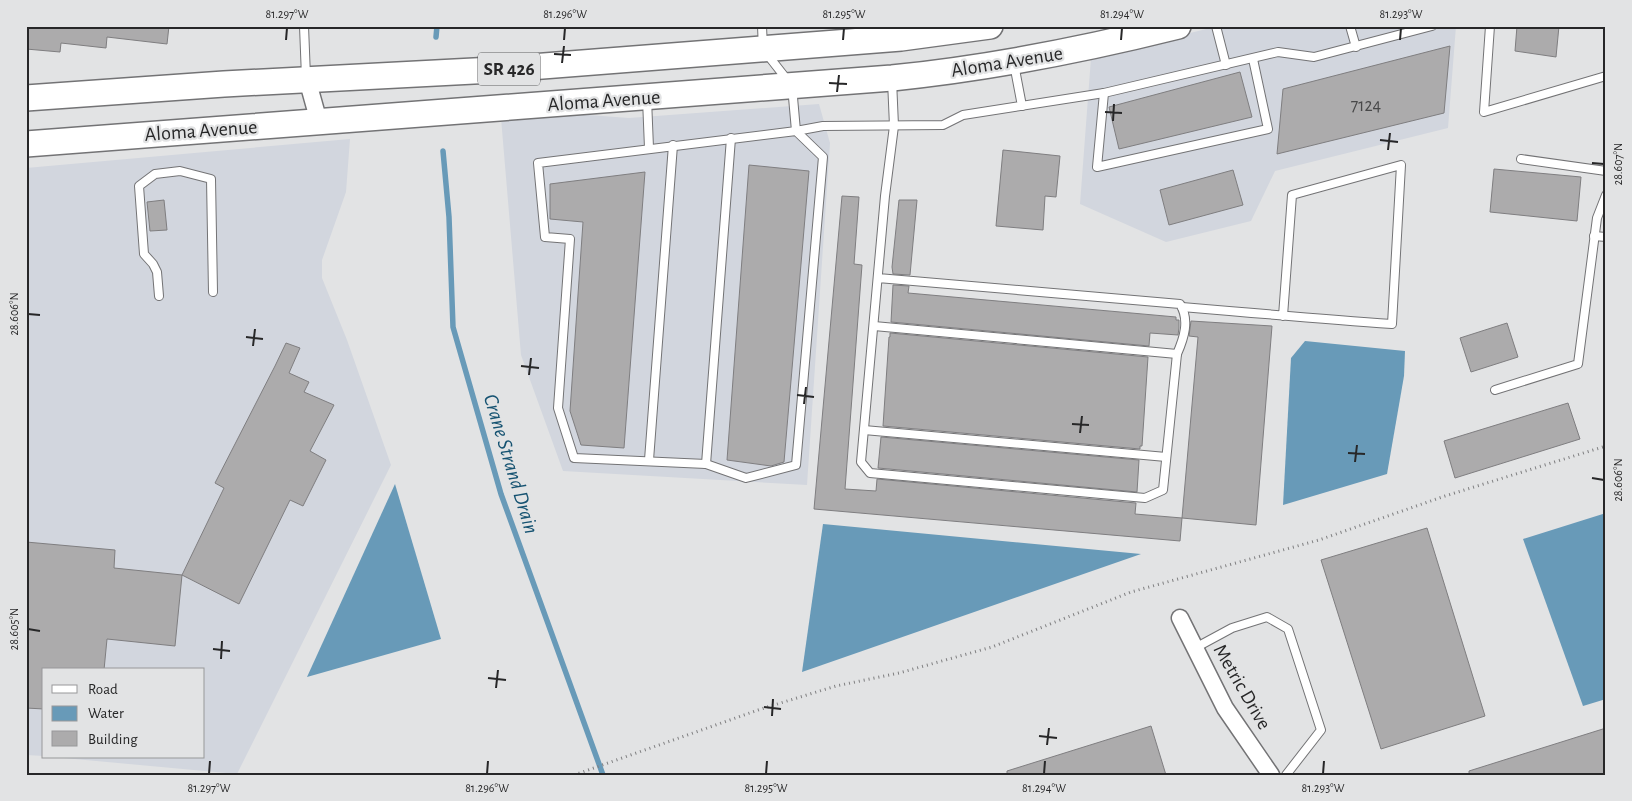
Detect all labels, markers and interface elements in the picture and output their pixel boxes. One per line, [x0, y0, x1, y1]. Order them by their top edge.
text: 81.297°W [265, 8, 309, 20]
text: 81.296°W [543, 8, 587, 20]
text: 81.295°W [822, 8, 866, 20]
text: 81.294°W [1100, 8, 1144, 20]
text: 81.293°W [1379, 8, 1423, 20]
street label: Aloma Avenue [950, 43, 1064, 81]
road number: SR 426 [478, 52, 540, 86]
street label: Aloma Avenue [547, 87, 661, 115]
house number: 7124 [1351, 97, 1382, 115]
street label: Aloma Avenue [144, 117, 258, 145]
text: 28.607°N [1612, 143, 1624, 185]
text: 28.606°N [8, 292, 20, 336]
water label: Crane Strand Drain [480, 392, 542, 536]
text: 28.606°N [1612, 458, 1624, 502]
text: 28.605°N [8, 608, 20, 650]
street label: Metric Drive [1210, 641, 1274, 733]
legend [42, 668, 205, 758]
text: Road [88, 682, 118, 697]
text: Water [88, 706, 124, 721]
text: Building [88, 732, 138, 747]
text: 81.297°W [187, 782, 231, 794]
text: 81.296°W [465, 782, 509, 794]
text: 81.295°W [744, 782, 788, 794]
text: 81.294°W [1022, 782, 1066, 794]
text: 81.293°W [1301, 782, 1345, 794]

